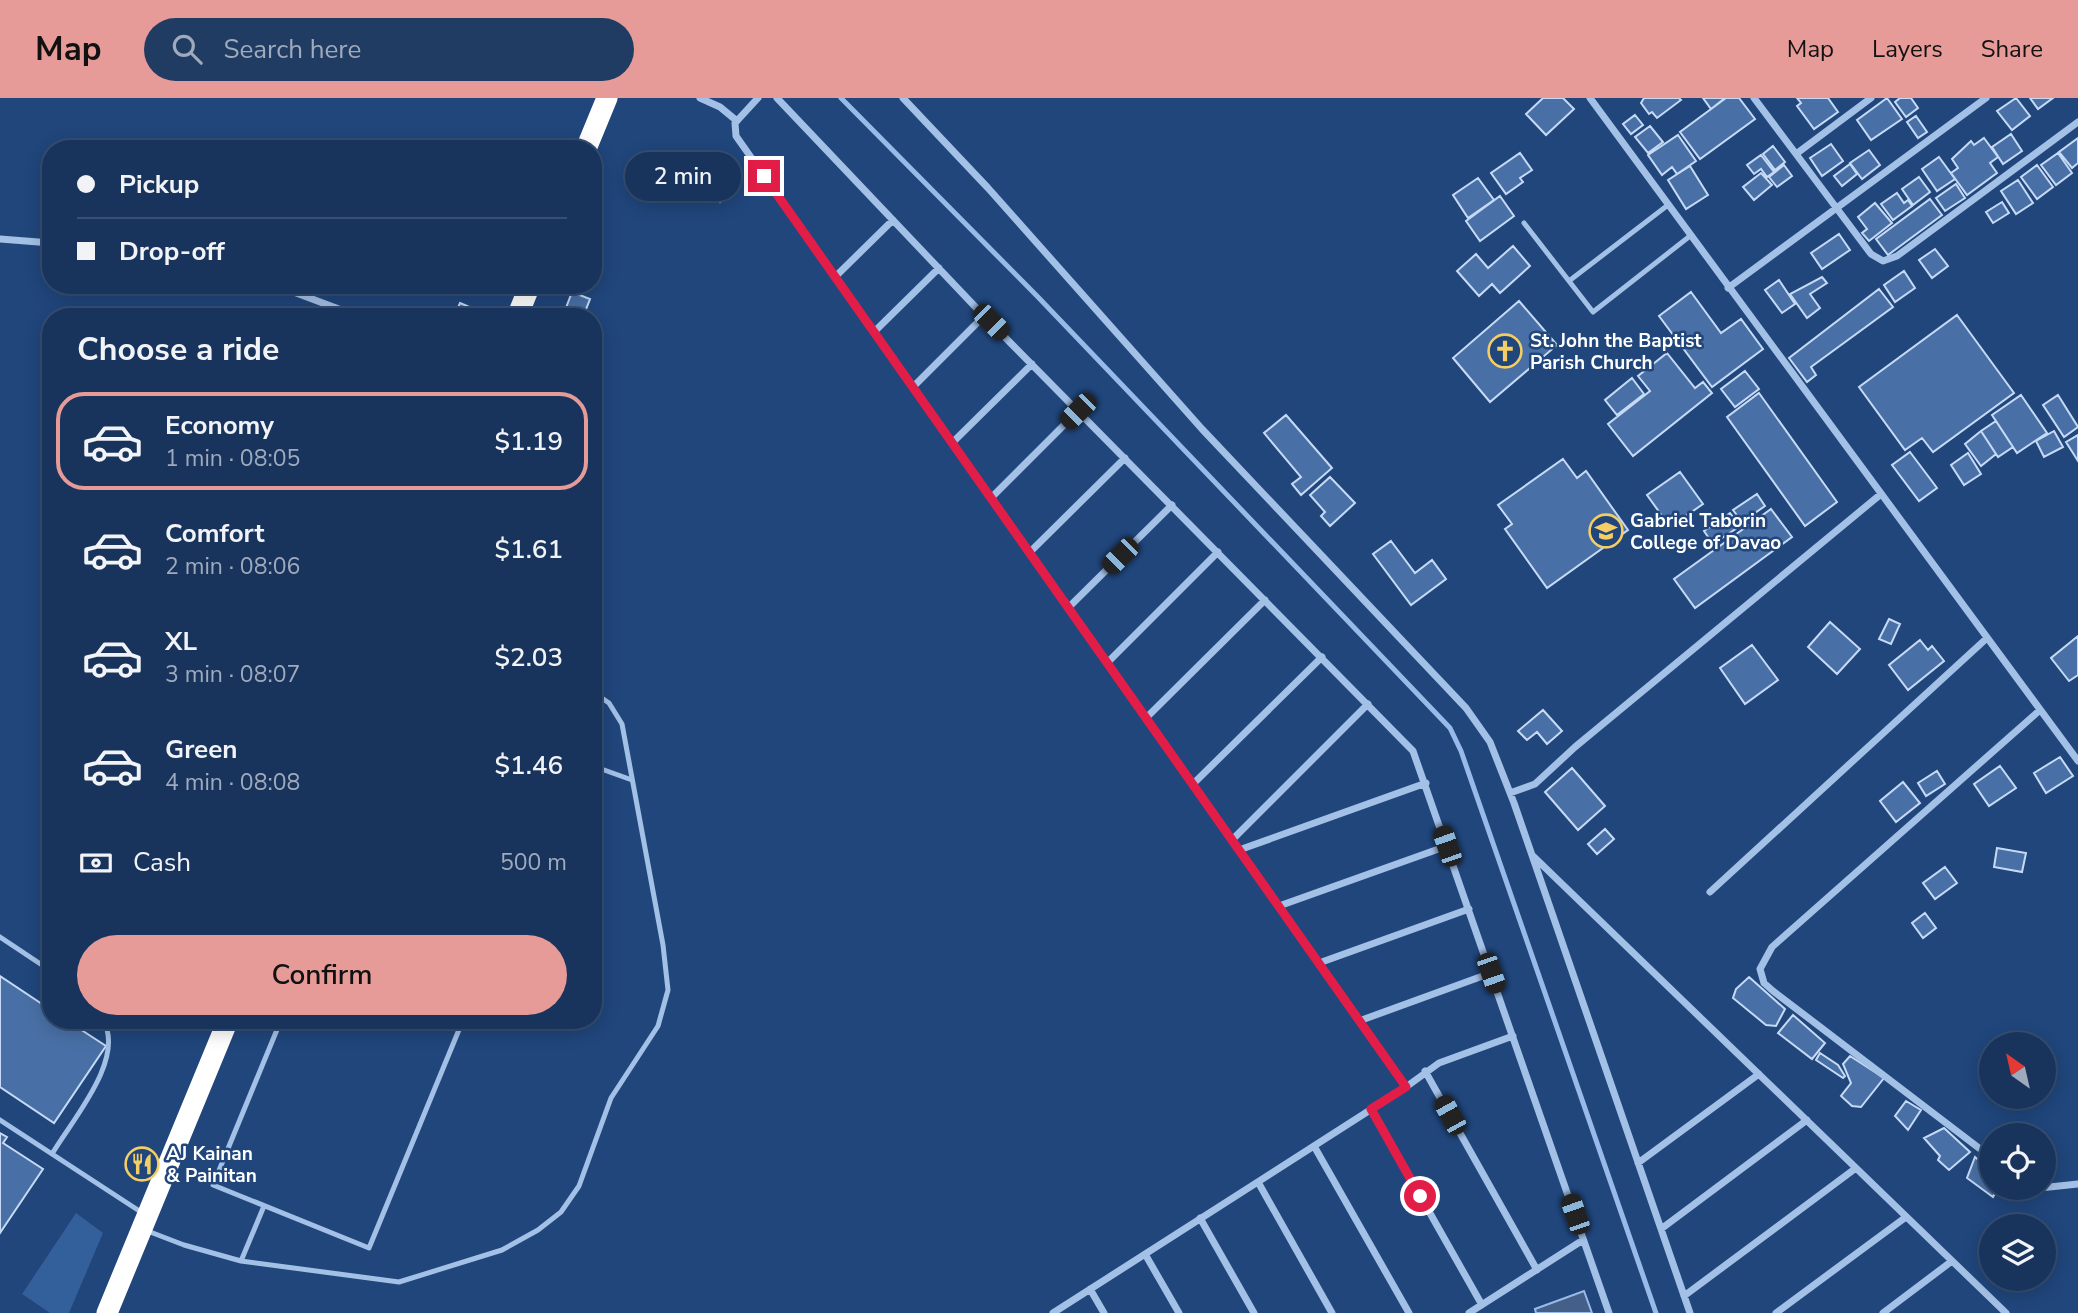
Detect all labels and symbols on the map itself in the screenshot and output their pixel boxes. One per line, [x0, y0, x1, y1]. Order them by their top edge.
callout: 2 min [624, 152, 740, 200]
route end [748, 160, 780, 192]
car [969, 300, 1014, 344]
place label: St. John the Baptist Parish Church [1530, 328, 1702, 376]
church icon: St. John the Baptist Parish Church [1486, 332, 1524, 370]
car [1056, 389, 1101, 433]
place label: Gabriel Taborin College of Davao [1630, 508, 1781, 556]
school or university icon: Gabriel Taborin College of Davao [1587, 512, 1625, 550]
car [1098, 534, 1143, 578]
car [1431, 823, 1464, 869]
car [1475, 950, 1508, 996]
north arrow [1979, 1032, 2056, 1110]
car [1431, 1092, 1470, 1138]
place label: AJ Kainan & Painitan [166, 1141, 257, 1189]
restaurant icon: AJ Kainan & Painitan [123, 1145, 161, 1183]
route start [1404, 1180, 1436, 1212]
car [1559, 1191, 1592, 1237]

